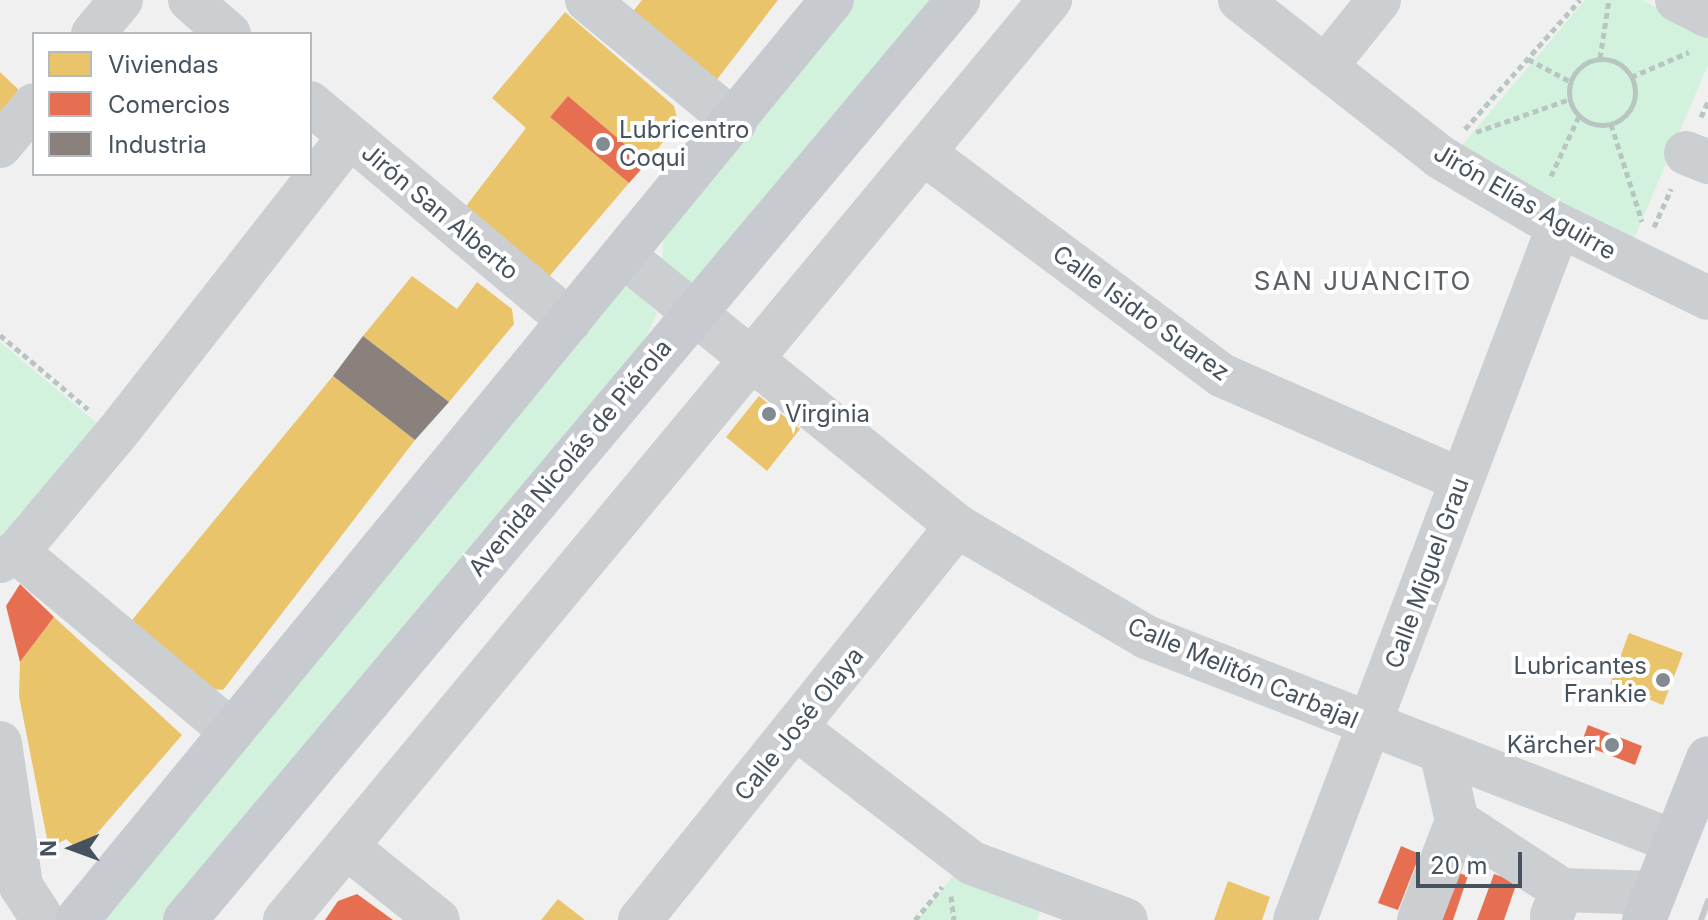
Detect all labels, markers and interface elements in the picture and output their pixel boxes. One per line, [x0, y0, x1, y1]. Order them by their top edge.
legend [32, 32, 312, 176]
text: Viviendas [108, 50, 219, 79]
text: Comercios [108, 90, 230, 119]
place label: Lubricentro Coqui [619, 116, 749, 172]
text: Industria [108, 130, 207, 159]
marker: Lubricentro Coqui [594, 135, 612, 153]
street label: Jirón San Alberto [356, 138, 524, 286]
street label: Jirón Elías Aguirre [1429, 138, 1621, 266]
street label: Calle Isidro Suarez [1047, 239, 1235, 387]
district label: SAN JUANCITO [1254, 265, 1472, 297]
street label: Avenida Nicolás de Piérola [462, 334, 678, 582]
place label: Virginia [785, 400, 870, 428]
marker: Virginia [760, 405, 778, 423]
street label: Calle Miguel Grau [1379, 474, 1475, 672]
street label: Calle Melitón Carbajal [1123, 611, 1363, 735]
street label: Calle José Olaya [728, 641, 870, 807]
place label: Lubricantes Frankie [1513, 652, 1647, 708]
marker: Lubricantes Frankie [1654, 671, 1672, 689]
place label: Kärcher [1507, 731, 1596, 759]
marker: Kärcher [1603, 736, 1621, 754]
north arrow [32, 808, 112, 888]
scale bar [1420, 836, 1526, 886]
text: N [35, 840, 61, 857]
text: 20 m [1430, 851, 1488, 880]

